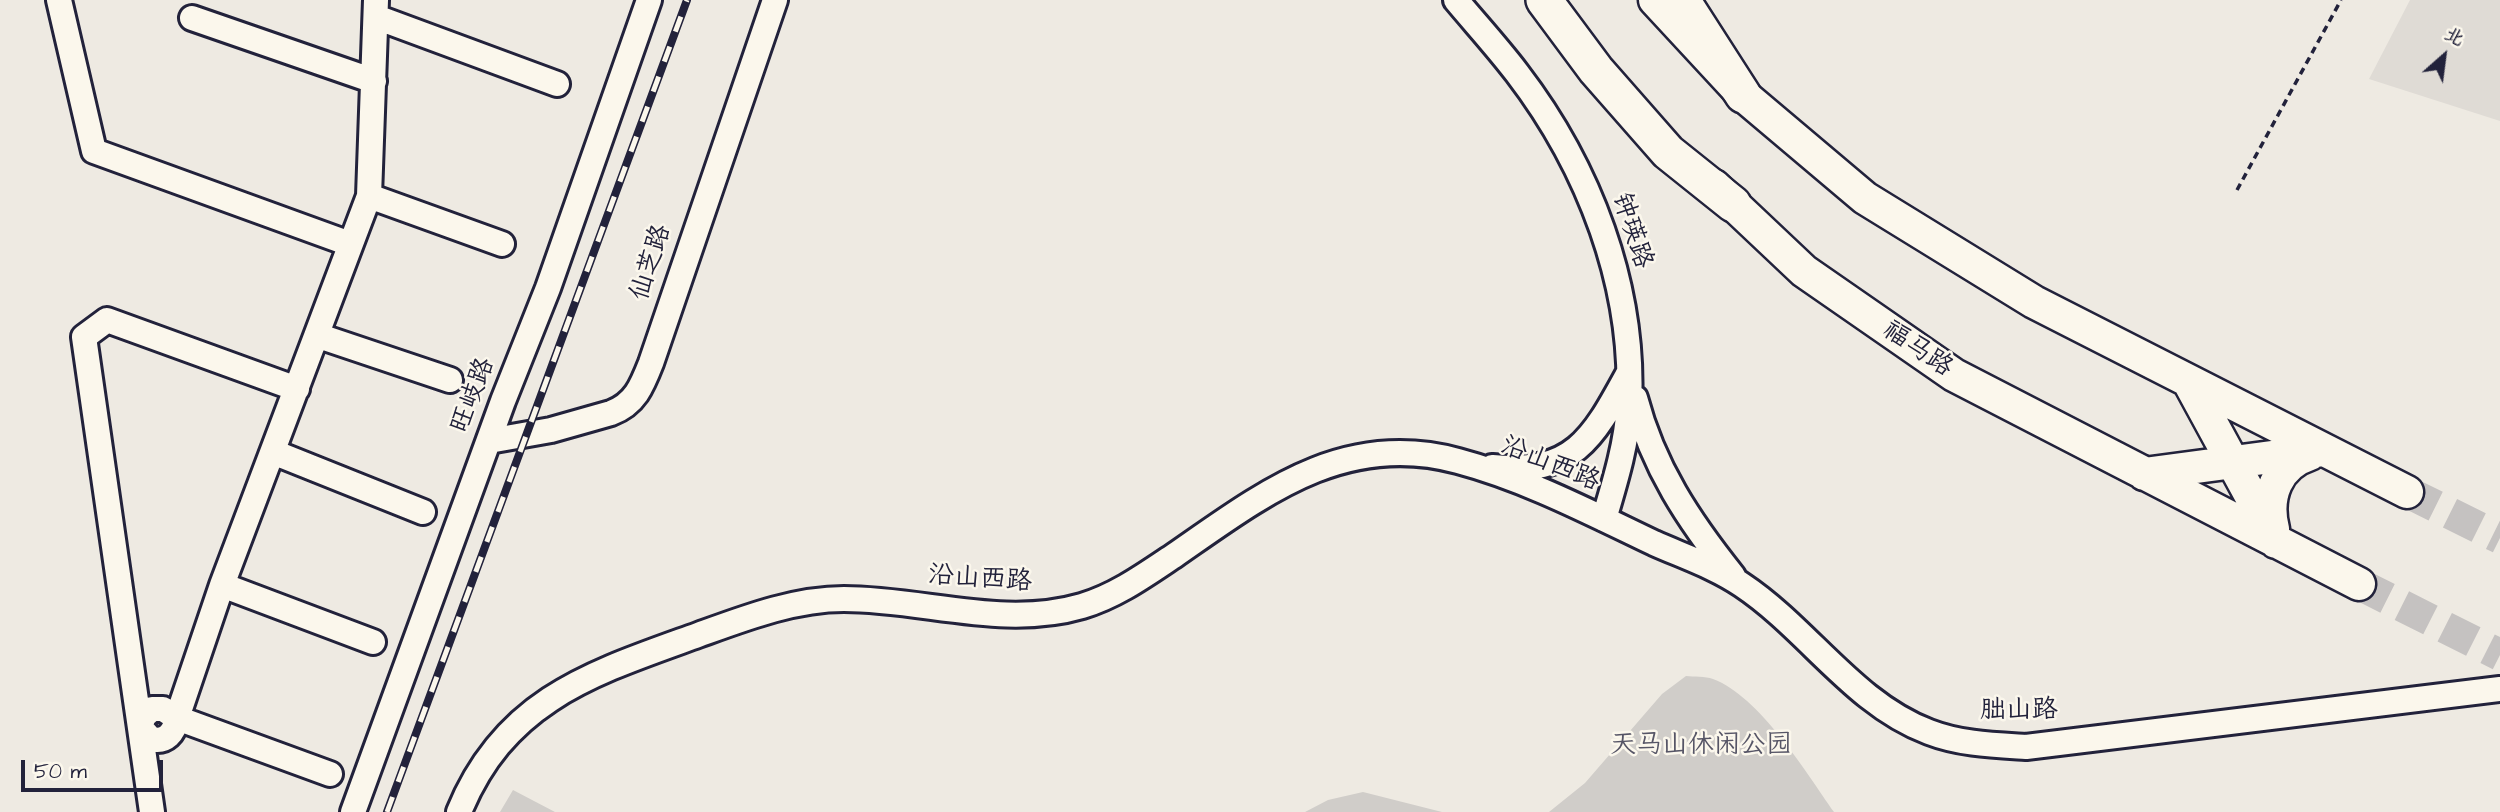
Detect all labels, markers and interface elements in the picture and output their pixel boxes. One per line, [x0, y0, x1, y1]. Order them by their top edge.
north arrow [2409, 21, 2479, 91]
text: 北 [2439, 21, 2469, 53]
street label: 钟瑛路 [1604, 189, 1658, 273]
street label: 仙芝路 [625, 221, 679, 305]
street label: 福马路 [1876, 315, 1958, 385]
street label: 旺岐路 [445, 354, 503, 438]
street label: 沿山西路 [1496, 431, 1604, 499]
street label: 沿山西路 [927, 561, 1033, 599]
street label: 胐山路 [1980, 696, 2058, 728]
park label: 天马山休闲公园 [1610, 731, 1792, 763]
scale bar [24, 746, 166, 790]
text: 50 m [34, 757, 87, 786]

